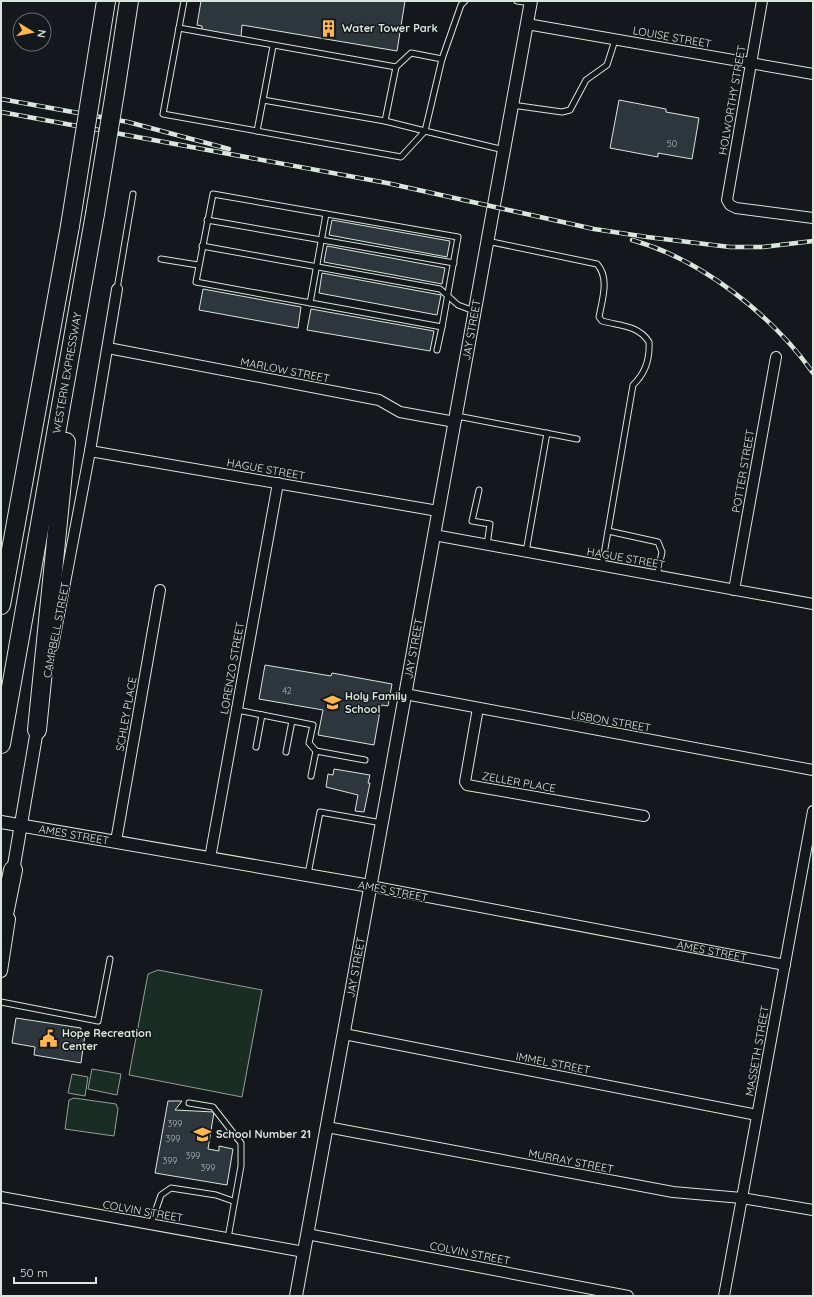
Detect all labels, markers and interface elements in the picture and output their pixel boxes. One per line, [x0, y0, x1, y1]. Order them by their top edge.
north arrow [12, 12, 52, 52]
building icon: Water Tower Park [319, 18, 339, 38]
place label: Water Tower Park [342, 21, 438, 35]
street label: LOUISE STREET [632, 23, 713, 51]
text: N [34, 29, 49, 39]
street label: HOLWORTHY STREET [715, 44, 749, 156]
house number: 50 [667, 138, 677, 149]
street label: JAY STREET [459, 298, 484, 361]
street label: WESTERN EXPRESSWAY [49, 311, 84, 435]
street label: MARLOW STREET [239, 354, 331, 386]
street label: POTTER STREET [729, 428, 757, 514]
street label: HAGUE STREET [226, 455, 306, 483]
street label: HAGUE STREET [586, 544, 666, 572]
street label: CAMPBELL STREET [40, 581, 72, 679]
street label: JAY STREET [401, 617, 426, 680]
street label: LORENZO STREET [217, 620, 247, 715]
street label: SCHLEY PLACE [113, 676, 139, 752]
house number: 42 [282, 685, 292, 696]
place label: Holy Family School [345, 689, 407, 716]
school or university icon: Holy Family School [322, 692, 342, 712]
street label: LISBON STREET [570, 707, 652, 735]
street label: ZELLER PLACE [481, 769, 557, 795]
street label: AMES STREET [38, 822, 110, 848]
street label: AMES STREET [357, 877, 430, 905]
street label: JAY STREET [343, 936, 368, 999]
street label: AMES STREET [676, 938, 748, 965]
street label: MASSETH STREET [742, 1004, 772, 1097]
place label: Hope Recreation Center [62, 1026, 151, 1053]
public building icon: Hope Recreation Center [39, 1029, 59, 1049]
street label: IMMEL STREET [515, 1049, 592, 1077]
house number: 399 [168, 1118, 182, 1129]
school or university icon: School Number 21 [193, 1124, 213, 1144]
place label: School Number 21 [216, 1127, 311, 1141]
house number: 399 [166, 1133, 180, 1144]
street label: MURRAY STREET [527, 1146, 615, 1176]
house number: 399 [186, 1150, 200, 1161]
house number: 399 [163, 1155, 177, 1166]
house number: 399 [201, 1162, 215, 1173]
street label: COLVIN STREET [102, 1197, 185, 1225]
street label: COLVIN STREET [429, 1238, 512, 1268]
scale bar [14, 1259, 96, 1285]
text: 50 m [20, 1265, 48, 1280]

